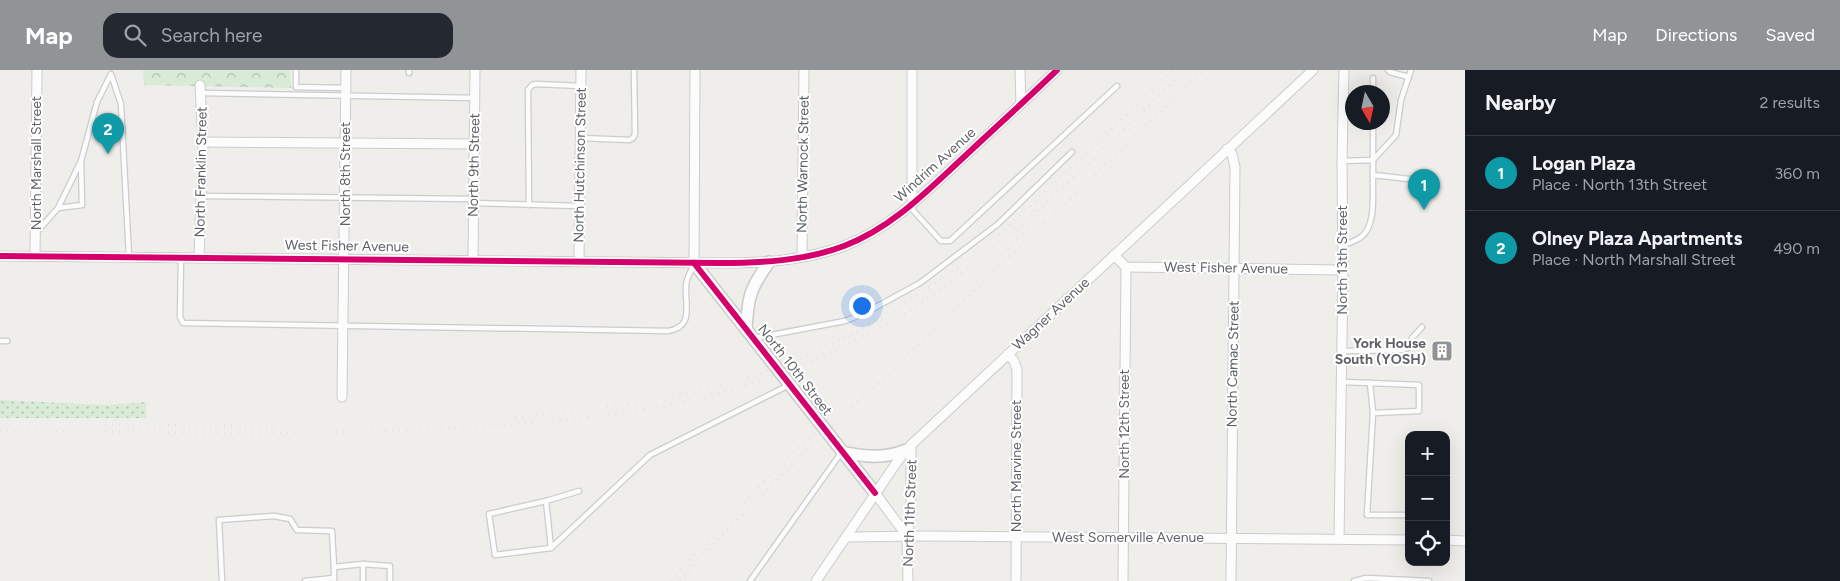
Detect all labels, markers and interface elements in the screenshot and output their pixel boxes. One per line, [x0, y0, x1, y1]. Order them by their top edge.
search box [103, 13, 453, 58]
text: Map [25, 21, 73, 50]
icon: search [121, 21, 149, 49]
text: Search here [161, 24, 262, 47]
text: Map [1592, 24, 1627, 46]
text: Directions [1655, 24, 1737, 46]
text: Saved [1765, 24, 1815, 46]
north arrow [1345, 85, 1390, 130]
street label: North Hutchinson Street [570, 87, 590, 243]
text: Nearby [1485, 90, 1556, 115]
text: 2 results [1760, 93, 1820, 112]
street label: North Warnock Street [793, 95, 813, 233]
street label: North Marshall Street [28, 96, 45, 230]
street label: North Franklin Street [191, 106, 211, 238]
pin: 2 [92, 113, 124, 154]
street label: North 9th Street [465, 113, 483, 217]
street label: North 8th Street [337, 122, 354, 226]
street label: Windrim Avenue [891, 124, 979, 206]
text: Logan Plaza [1532, 152, 1636, 175]
text: 1 [1498, 164, 1504, 183]
text: 360 m [1774, 164, 1820, 183]
pin: 1 [1408, 169, 1440, 210]
text: Place · North 13th Street [1532, 175, 1707, 194]
street label: North 13th Street [1334, 205, 1351, 315]
text: Olney Plaza Apartments [1532, 227, 1742, 250]
street label: West Fisher Avenue [285, 236, 410, 256]
text: 2 [1496, 239, 1506, 258]
text: 490 m [1773, 239, 1820, 258]
text: Place · North Marshall Street [1532, 250, 1736, 269]
street label: West Fisher Avenue [1164, 258, 1289, 278]
street label: Wagner Avenue [1009, 274, 1093, 354]
your location [849, 293, 875, 319]
street label: North Camac Street [1223, 300, 1243, 428]
street label: North 10th Street [754, 321, 836, 419]
place label: York House South (YOSH) [1335, 335, 1426, 368]
building icon: York House South (YOSH) [1430, 339, 1454, 363]
street label: North 12th Street [1116, 369, 1133, 479]
street label: North Marvine Street [1008, 400, 1025, 532]
map controls [1405, 431, 1450, 566]
button: + [1405, 431, 1450, 476]
street label: North 11th Street [900, 459, 920, 567]
button: − [1405, 476, 1450, 521]
button: locate [1405, 521, 1450, 566]
street label: West Somerville Avenue [1052, 529, 1204, 546]

